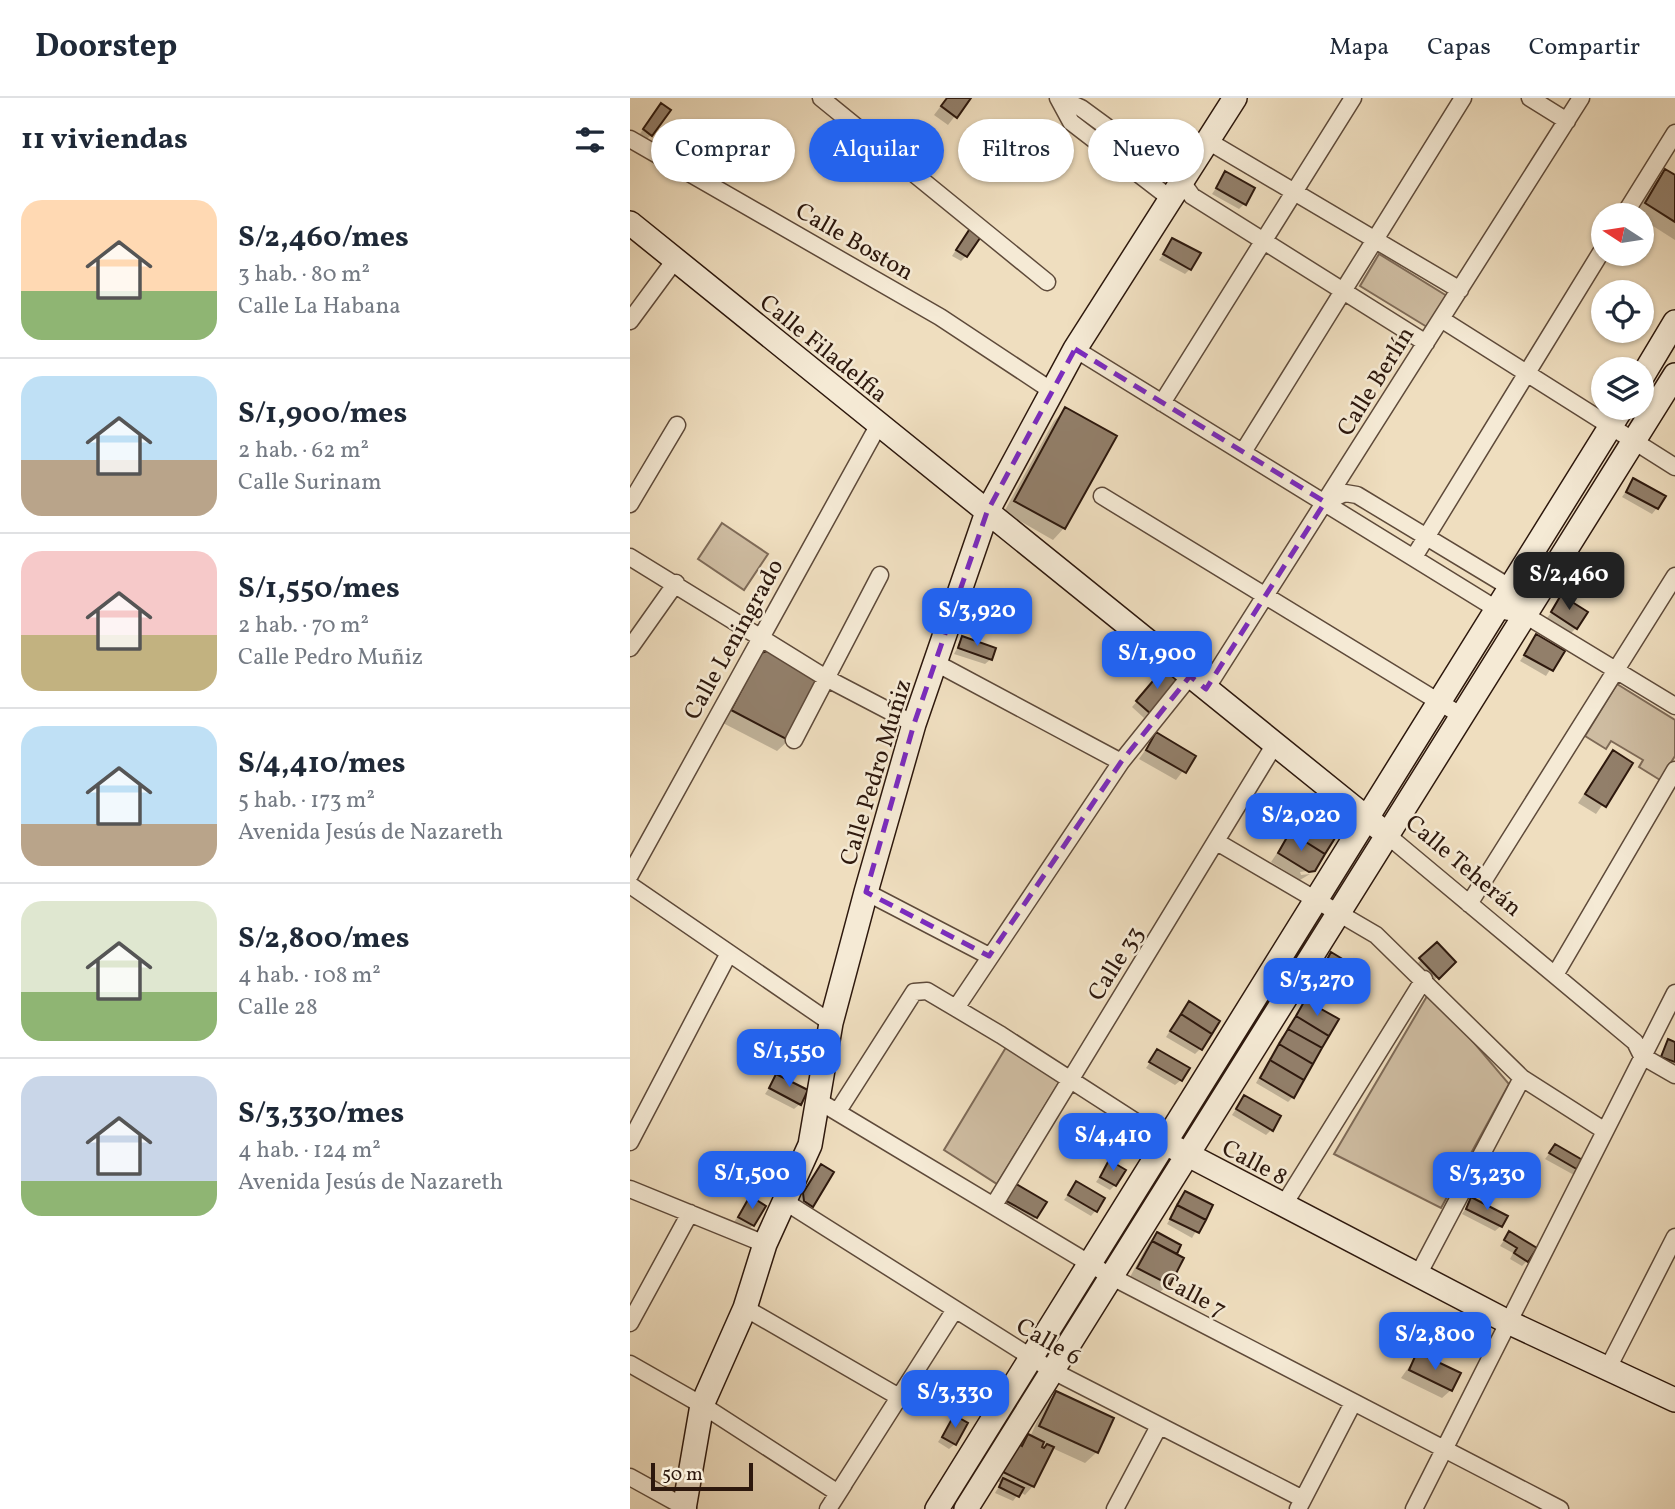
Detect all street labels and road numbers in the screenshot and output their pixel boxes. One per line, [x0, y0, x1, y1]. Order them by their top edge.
street label: Calle Boston [789, 195, 919, 290]
street label: Calle Filadelfia [751, 287, 894, 412]
street label: Calle Berlín [1330, 321, 1424, 443]
street label: Calle Leningrado [676, 553, 793, 727]
street label: Calle Pedro Muñiz [832, 675, 921, 870]
street label: Calle Teherán [1397, 807, 1528, 926]
street label: Calle 33 [1080, 920, 1153, 1008]
street label: Calle 8 [1215, 1132, 1293, 1195]
street label: Calle 7 [1154, 1264, 1232, 1327]
street label: Calle 6 [1009, 1310, 1087, 1375]

